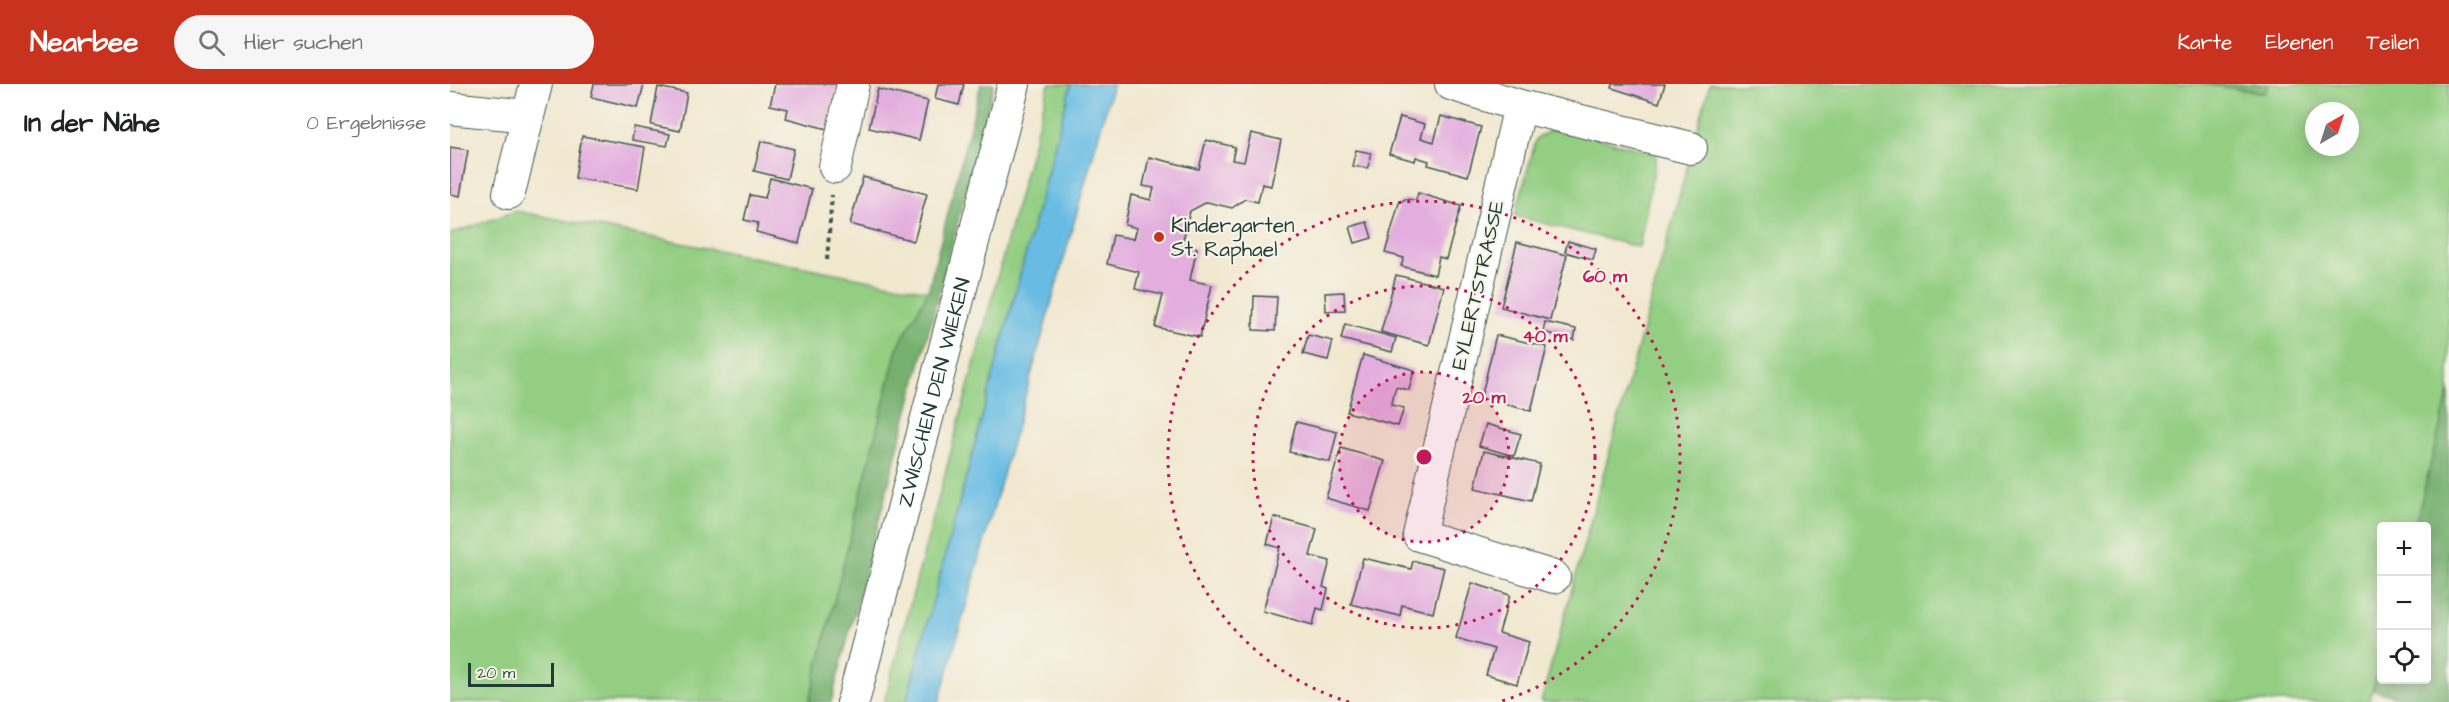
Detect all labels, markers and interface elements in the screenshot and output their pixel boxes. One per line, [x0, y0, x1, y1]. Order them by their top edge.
search box [174, 15, 594, 69]
text: Nearbee [30, 23, 138, 62]
icon: search [195, 26, 228, 59]
text: Hier suchen [243, 27, 363, 58]
text: Karte [2177, 28, 2232, 57]
text: Ebenen [2265, 28, 2333, 57]
text: Teilen [2366, 28, 2419, 57]
north arrow [2305, 102, 2359, 156]
text: In der Nähe [24, 105, 160, 141]
text: 0 Ergebnisse [306, 109, 426, 137]
street label: EYLERTSTRASSE [1444, 197, 1512, 373]
place label: Kindergarten St. Raphael [1171, 211, 1295, 265]
marker: Kindergarten St. Raphael [1152, 230, 1166, 244]
text: 60 m [1583, 264, 1628, 289]
street label: ZWISCHEN DEN WIEKEN [890, 275, 977, 510]
text: 40 m [1523, 324, 1568, 349]
text: 20 m [1462, 385, 1506, 410]
centre of rings [1414, 447, 1434, 467]
map controls [2377, 522, 2431, 684]
button: + [2377, 522, 2431, 576]
button: − [2377, 576, 2431, 630]
button: locate [2377, 630, 2431, 684]
scale bar [468, 660, 554, 688]
text: 20 m [477, 662, 515, 684]

